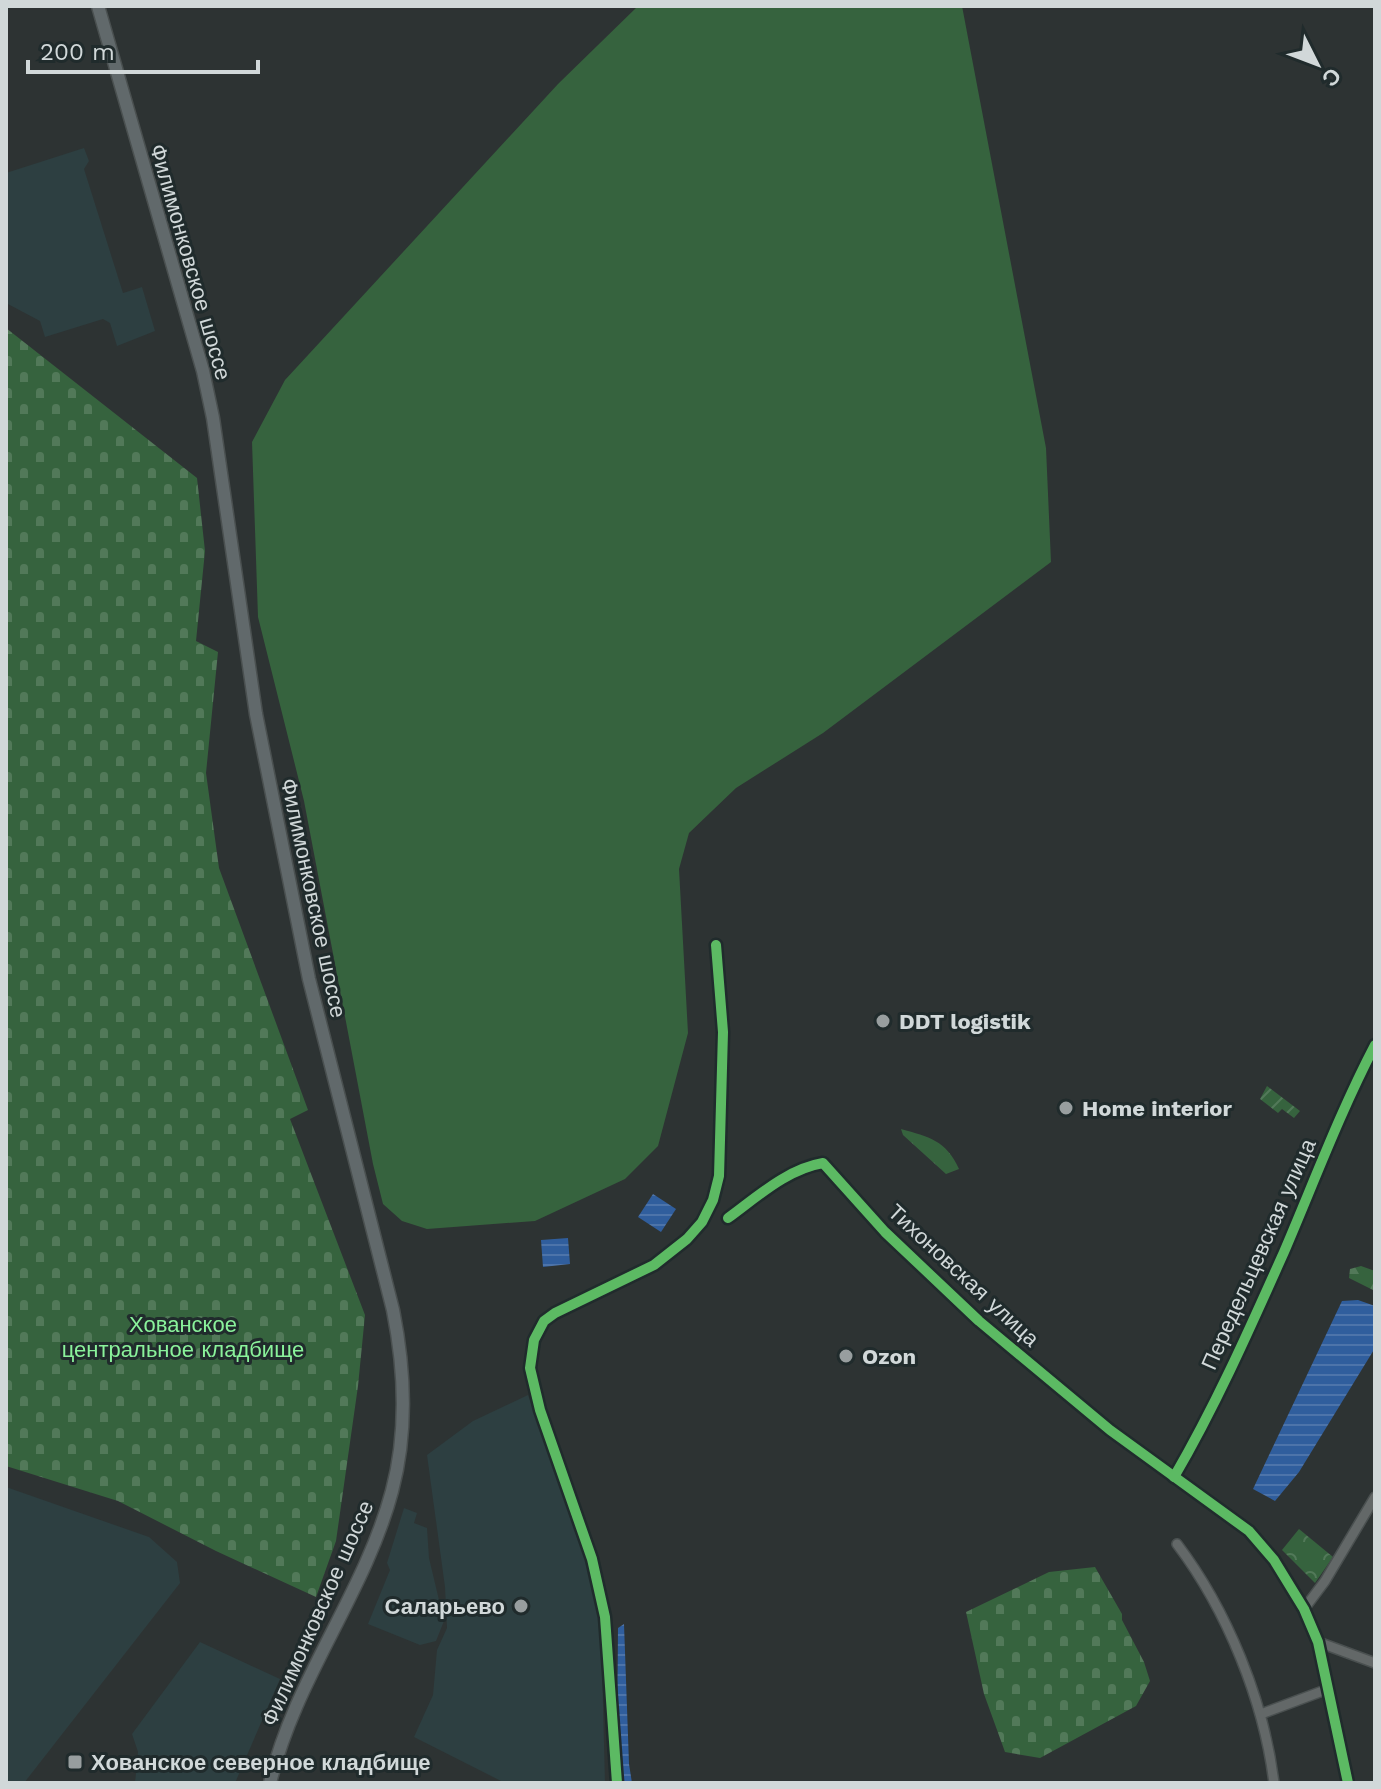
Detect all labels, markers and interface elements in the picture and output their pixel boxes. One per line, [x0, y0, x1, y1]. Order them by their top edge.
scale bar [28, 24, 258, 74]
north arrow [1277, 24, 1357, 104]
text: 200 m [40, 38, 115, 66]
text: С [1317, 63, 1346, 91]
street label: Филимонковское шоссе [145, 141, 236, 383]
street label: Филимонковское шоссе [276, 776, 351, 1020]
place label: DDT logistik [899, 1009, 1031, 1034]
marker: DDT logistik [874, 1012, 892, 1030]
place label: Home interior [1082, 1096, 1233, 1121]
marker: Home interior [1057, 1099, 1075, 1117]
street label: Передельцевская улица [1196, 1134, 1321, 1373]
street label: Тихоновская улица [883, 1199, 1045, 1352]
park label: Хованское центральное кладбище [62, 1312, 304, 1362]
place label: Ozon [862, 1344, 916, 1369]
marker: Ozon [837, 1347, 855, 1365]
street label: Филимонковское шоссе [256, 1497, 379, 1730]
place label: Саларьево [385, 1594, 505, 1619]
marker: Саларьево [512, 1597, 530, 1615]
place label: Хованское северное кладбище [91, 1750, 431, 1775]
marker: Хованское северное кладбище [66, 1753, 84, 1771]

